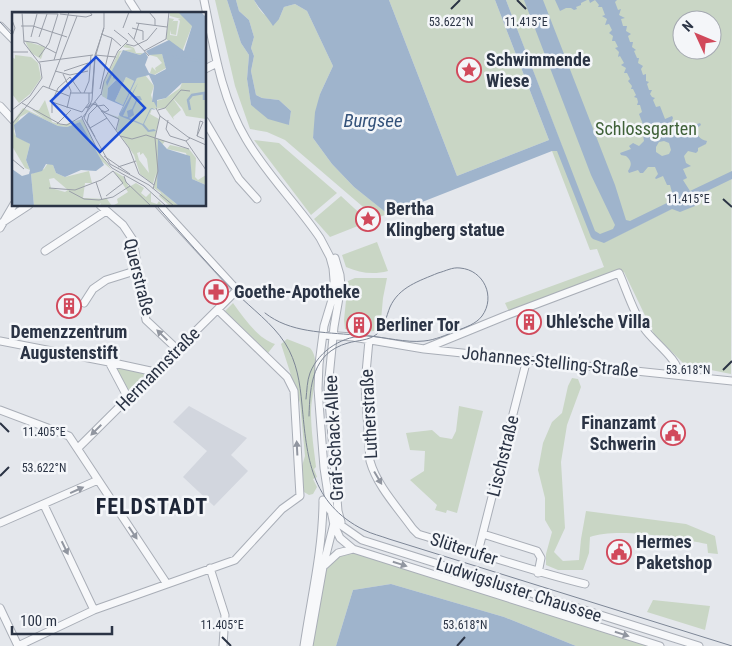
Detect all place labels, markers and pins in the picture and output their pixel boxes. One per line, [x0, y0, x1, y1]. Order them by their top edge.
place label: Schwimmende Wiese [486, 49, 591, 91]
place icon: Schwimmende Wiese [456, 57, 482, 83]
place label: Bertha Klingberg statue [386, 198, 505, 240]
place icon: Bertha Klingberg statue [355, 206, 381, 232]
pharmacy icon: Goethe-Apotheke [203, 279, 229, 305]
place label: Goethe-Apotheke [234, 281, 360, 302]
building icon: Demenzzentrum Augustenstift [56, 293, 82, 319]
building icon: Uhle’sche Villa [516, 309, 542, 335]
place label: Uhle’sche Villa [546, 311, 650, 332]
building icon: Berliner Tor [346, 312, 372, 338]
place label: Berliner Tor [376, 314, 460, 335]
place label: Demenzzentrum Augustenstift [11, 321, 127, 363]
place label: Finanzamt Schwerin [581, 412, 656, 454]
public building icon: Finanzamt Schwerin [660, 420, 686, 446]
place label: Hermes Paketshop [636, 531, 712, 573]
public building icon: Hermes Paketshop [606, 539, 632, 565]

